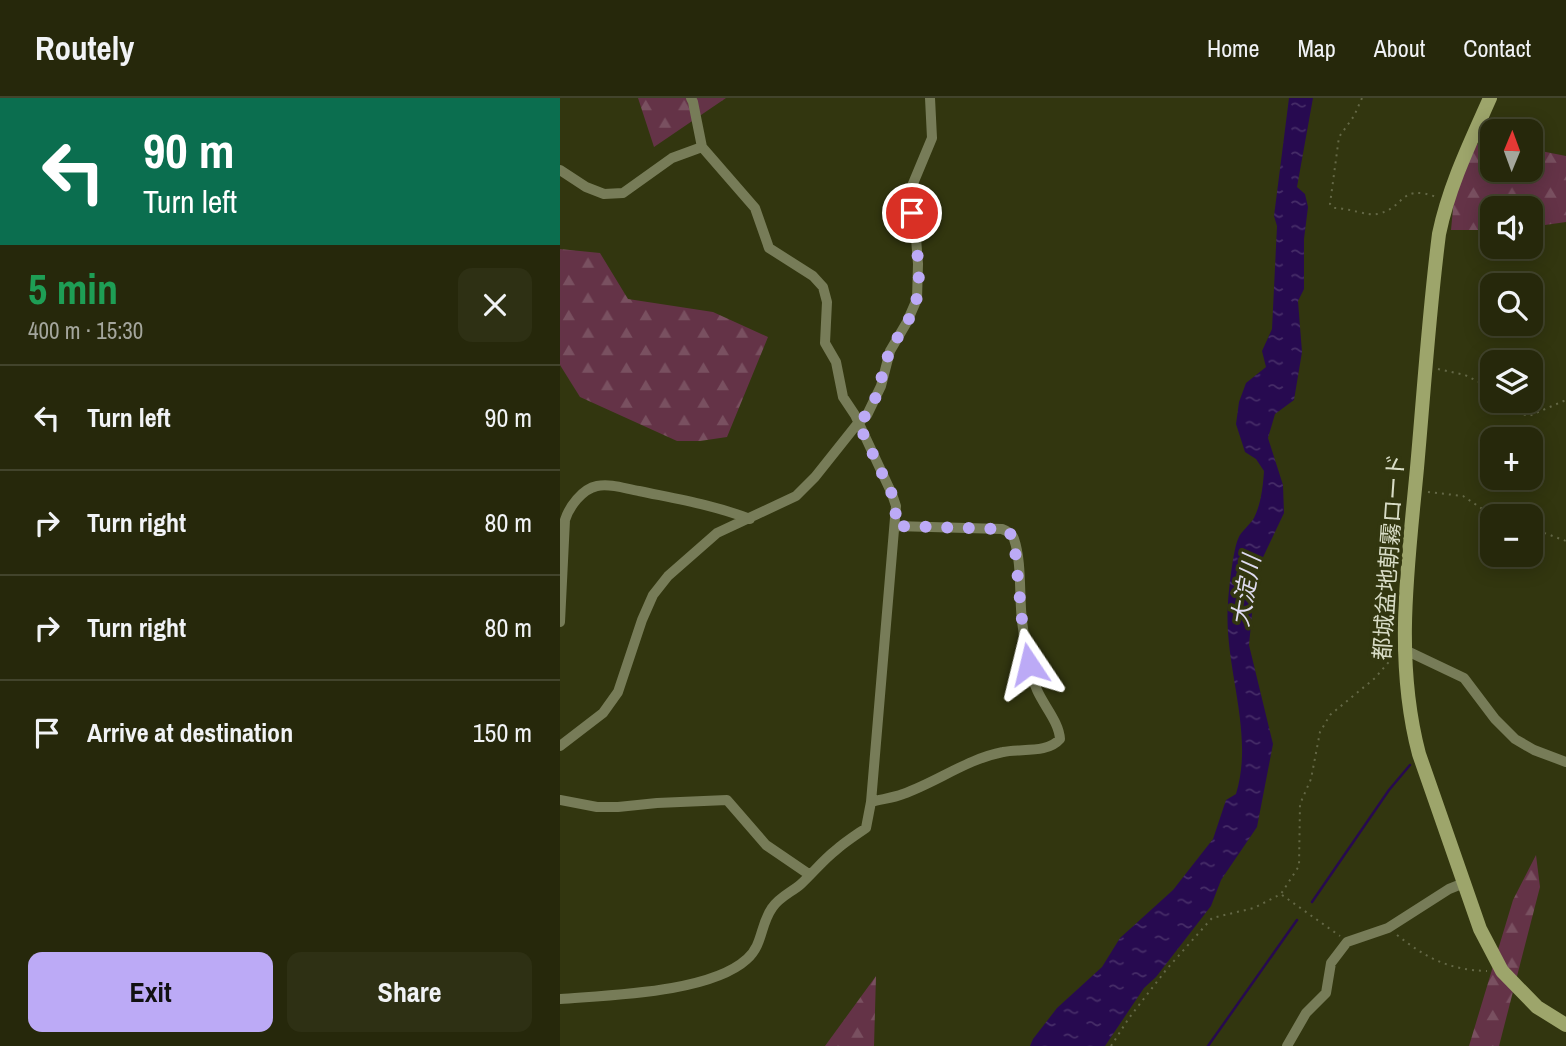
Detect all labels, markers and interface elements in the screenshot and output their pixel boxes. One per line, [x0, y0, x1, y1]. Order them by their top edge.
text: Routely [35, 26, 134, 70]
text: Home [1207, 32, 1259, 64]
text: Map [1297, 32, 1336, 64]
text: About [1374, 32, 1425, 64]
text: Contact [1463, 32, 1531, 64]
text: 90 m [143, 117, 235, 183]
north arrow [1480, 119, 1544, 182]
map controls [1480, 119, 1543, 567]
icon: left [28, 126, 119, 217]
text: Turn left [143, 180, 237, 223]
pin [882, 183, 942, 243]
icon: arrive [893, 194, 931, 232]
button: sound [1480, 196, 1543, 259]
text: 5 min [28, 261, 118, 317]
button: close [458, 268, 532, 342]
button: search [1480, 273, 1543, 336]
text: 400 m · 15:30 [28, 315, 143, 346]
button: layers [1480, 350, 1543, 413]
icon: left [28, 399, 66, 437]
text: Turn left [87, 400, 171, 435]
text: 90 m [485, 400, 532, 435]
button: + [1480, 427, 1543, 490]
street label: 都城盆地朝霧ロード [1366, 453, 1411, 661]
icon: right [28, 504, 66, 542]
button: − [1480, 504, 1543, 567]
text: Turn right [87, 505, 186, 540]
text: 80 m [485, 505, 532, 540]
water label: 大淀川 [1223, 550, 1268, 629]
icon: right [28, 609, 66, 647]
text: Turn right [87, 610, 186, 645]
text: 80 m [485, 610, 532, 645]
position arrow [992, 627, 1066, 701]
icon: arrive [28, 714, 66, 752]
text: Arrive at destination [87, 715, 293, 750]
text: 150 m [473, 715, 532, 750]
button: Exit [28, 952, 273, 1032]
button: Share [287, 952, 532, 1032]

